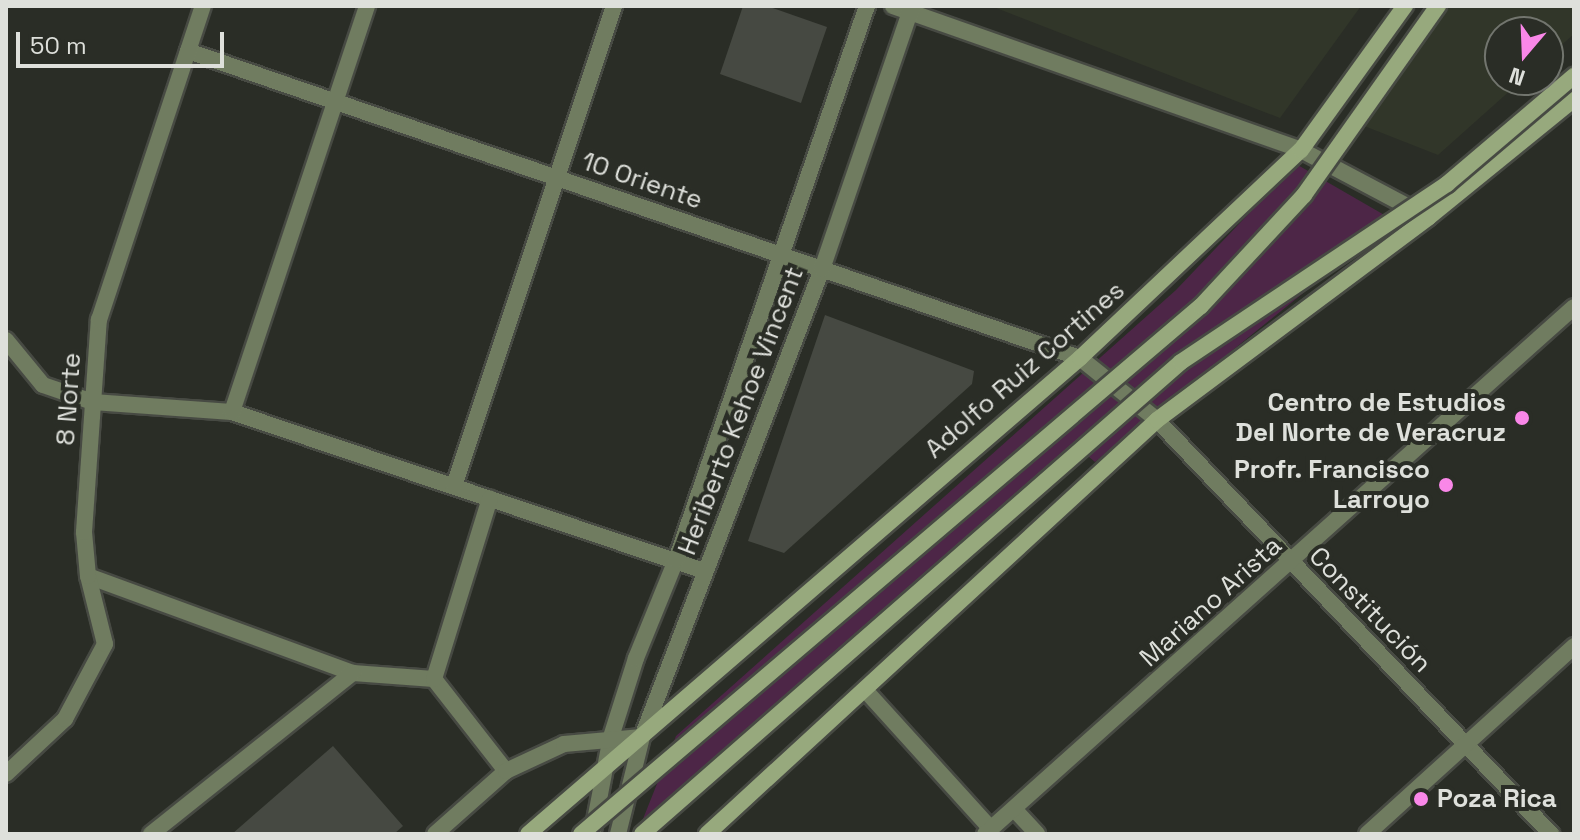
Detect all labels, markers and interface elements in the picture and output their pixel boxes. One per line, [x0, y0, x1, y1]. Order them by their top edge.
scale bar [20, 16, 228, 66]
north arrow [1484, 16, 1564, 96]
text: 50 m [30, 30, 87, 61]
text: N [1505, 61, 1528, 92]
street label: 10 Oriente [578, 146, 706, 216]
street label: Heriberto Kehoe Vincent [672, 262, 810, 560]
street label: Adolfo Ruiz Cortines [919, 275, 1131, 465]
street label: 8 Norte [50, 352, 88, 446]
place label: Centro de Estudios Del Norte de Veracruz [1235, 387, 1506, 448]
marker: Centro de Estudios Del Norte de Veracruz [1513, 409, 1531, 427]
place label: Profr. Francisco Larroyo [1233, 454, 1430, 516]
marker: Profr. Francisco Larroyo [1437, 476, 1455, 494]
street label: Mariano Arista [1134, 530, 1288, 674]
street label: Constitución [1302, 541, 1438, 679]
place label: Poza Rica [1437, 783, 1557, 815]
marker: Poza Rica [1412, 790, 1430, 808]

